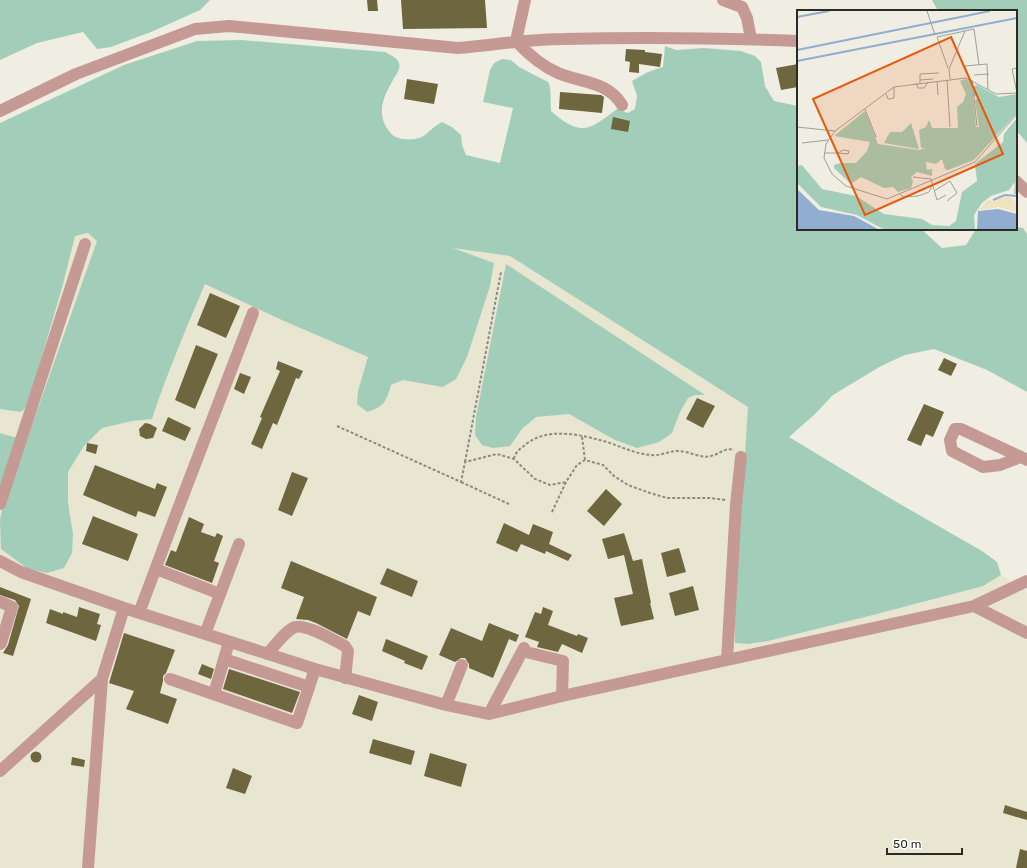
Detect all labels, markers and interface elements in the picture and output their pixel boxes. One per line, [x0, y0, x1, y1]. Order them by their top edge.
inset map [797, 10, 1017, 230]
scale bar [887, 830, 962, 856]
text: 50 m [893, 837, 921, 851]

